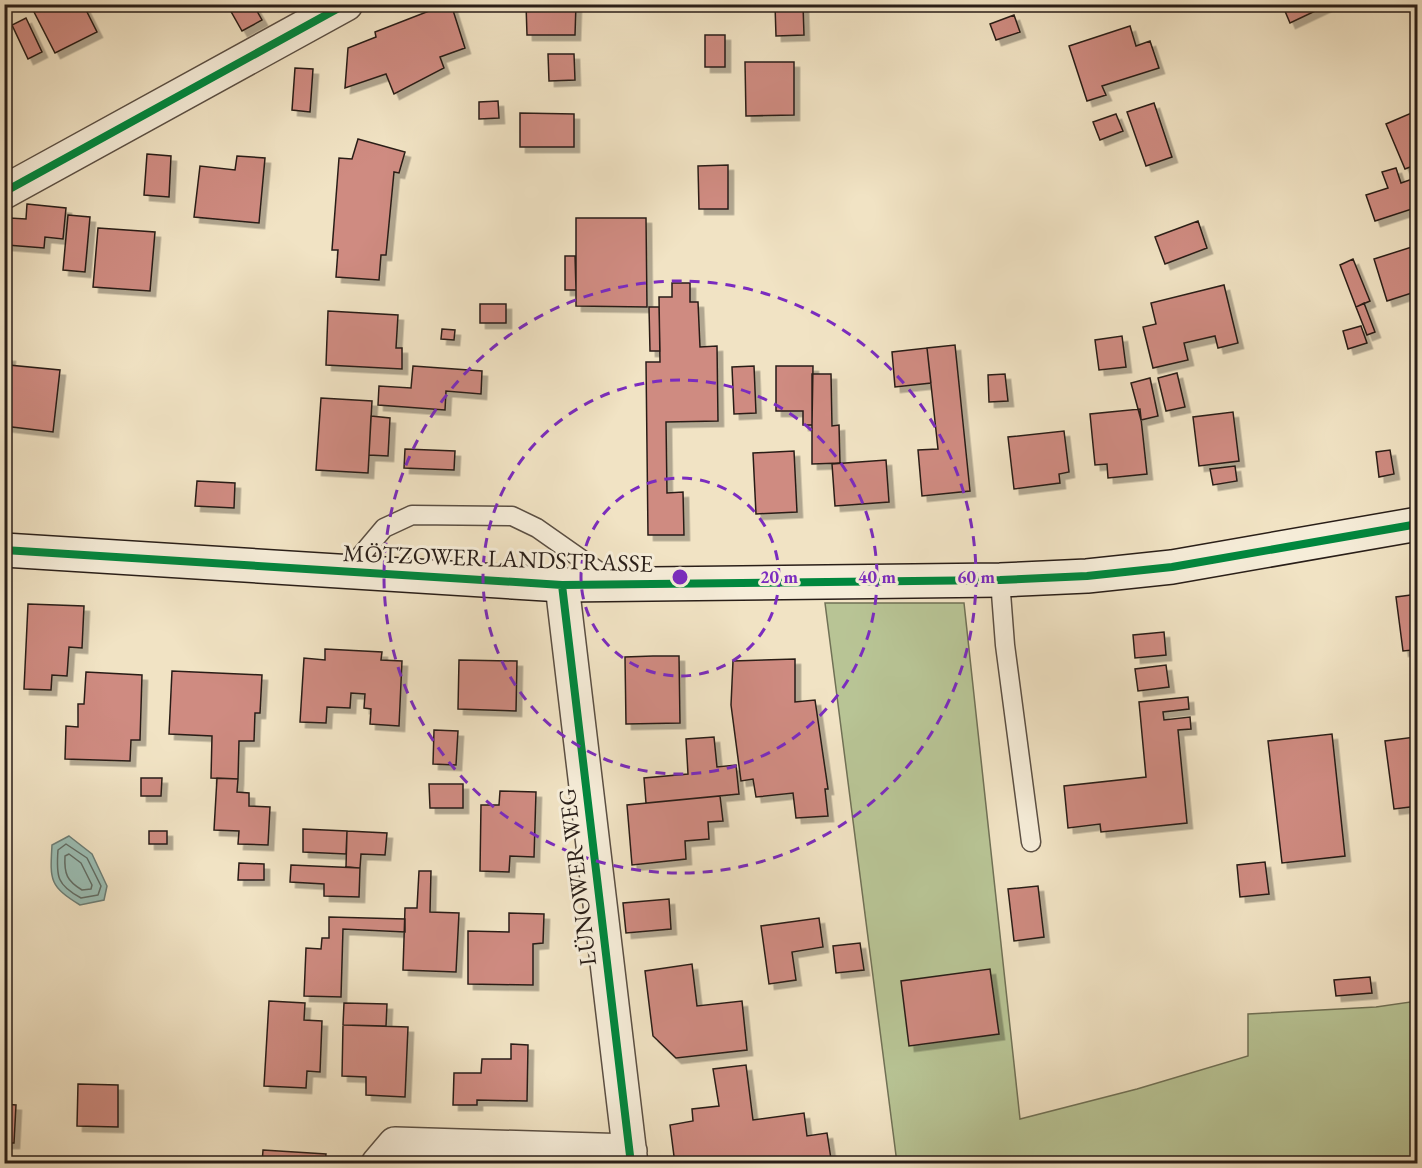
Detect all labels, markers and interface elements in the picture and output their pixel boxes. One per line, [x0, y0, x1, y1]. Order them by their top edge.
street label: MÖTZOWER LANDSTRASSE [342, 537, 654, 579]
text: 20 m [760, 565, 798, 588]
text: 40 m [858, 565, 896, 588]
text: 60 m [957, 565, 995, 588]
centre of rings [670, 567, 690, 587]
street label: LÜNOWER WEG [551, 786, 603, 968]

